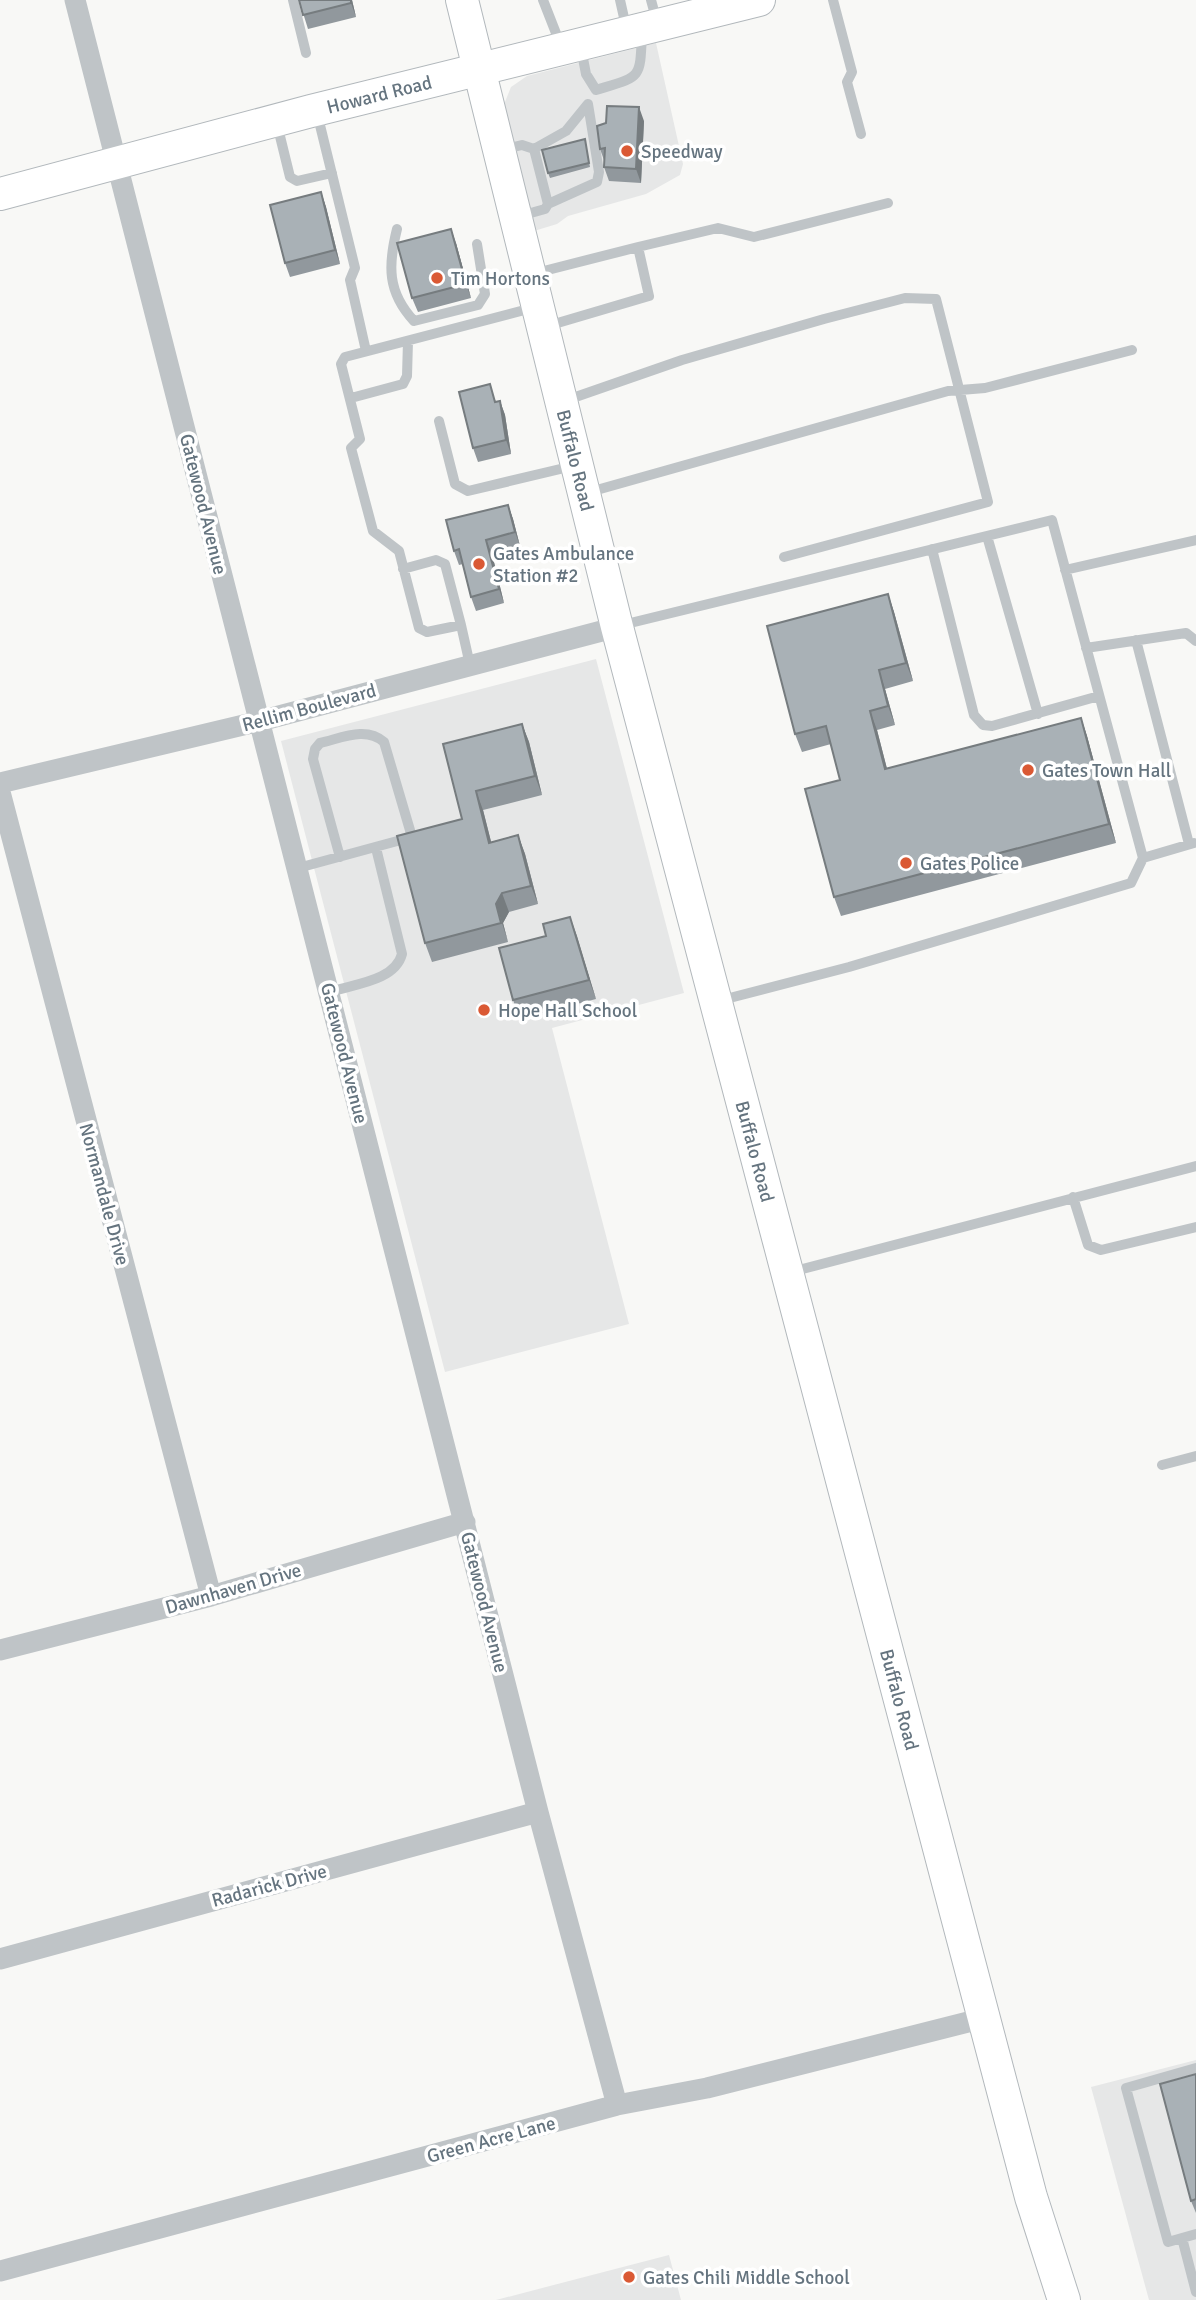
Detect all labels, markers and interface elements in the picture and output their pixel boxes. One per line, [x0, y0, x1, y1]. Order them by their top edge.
street label: Howard Road [324, 71, 434, 120]
place label: Speedway [641, 140, 723, 164]
marker: Speedway [619, 143, 635, 159]
place label: Tim Hortons [451, 267, 550, 291]
marker: Tim Hortons [429, 270, 445, 286]
street label: Buffalo Road [551, 407, 599, 514]
street label: Gatewood Avenue [174, 431, 232, 577]
place label: Gates Ambulance Station #2 [493, 542, 634, 588]
marker: Gates Ambulance Station #2 [471, 556, 487, 572]
street label: Rellim Boulevard [240, 679, 379, 737]
place label: Gates Town Hall [1042, 759, 1171, 783]
marker: Gates Town Hall [1020, 762, 1036, 778]
place label: Gates Police [920, 852, 1019, 876]
marker: Gates Police [898, 855, 914, 871]
street label: Gatewood Avenue [315, 980, 373, 1126]
place label: Hope Hall School [498, 999, 637, 1023]
marker: Hope Hall School [476, 1002, 492, 1018]
street label: Buffalo Road [729, 1098, 779, 1205]
street label: Normandale Drive [74, 1121, 135, 1268]
street label: Gatewood Avenue [455, 1529, 513, 1675]
street label: Dawnhaven Drive [163, 1558, 304, 1620]
street label: Buffalo Road [874, 1646, 924, 1753]
street label: Radarick Drive [209, 1859, 329, 1913]
street label: Green Acre Lane [424, 2111, 558, 2169]
place label: Gates Chili Middle School [643, 2266, 850, 2290]
marker: Gates Chili Middle School [621, 2269, 637, 2285]

